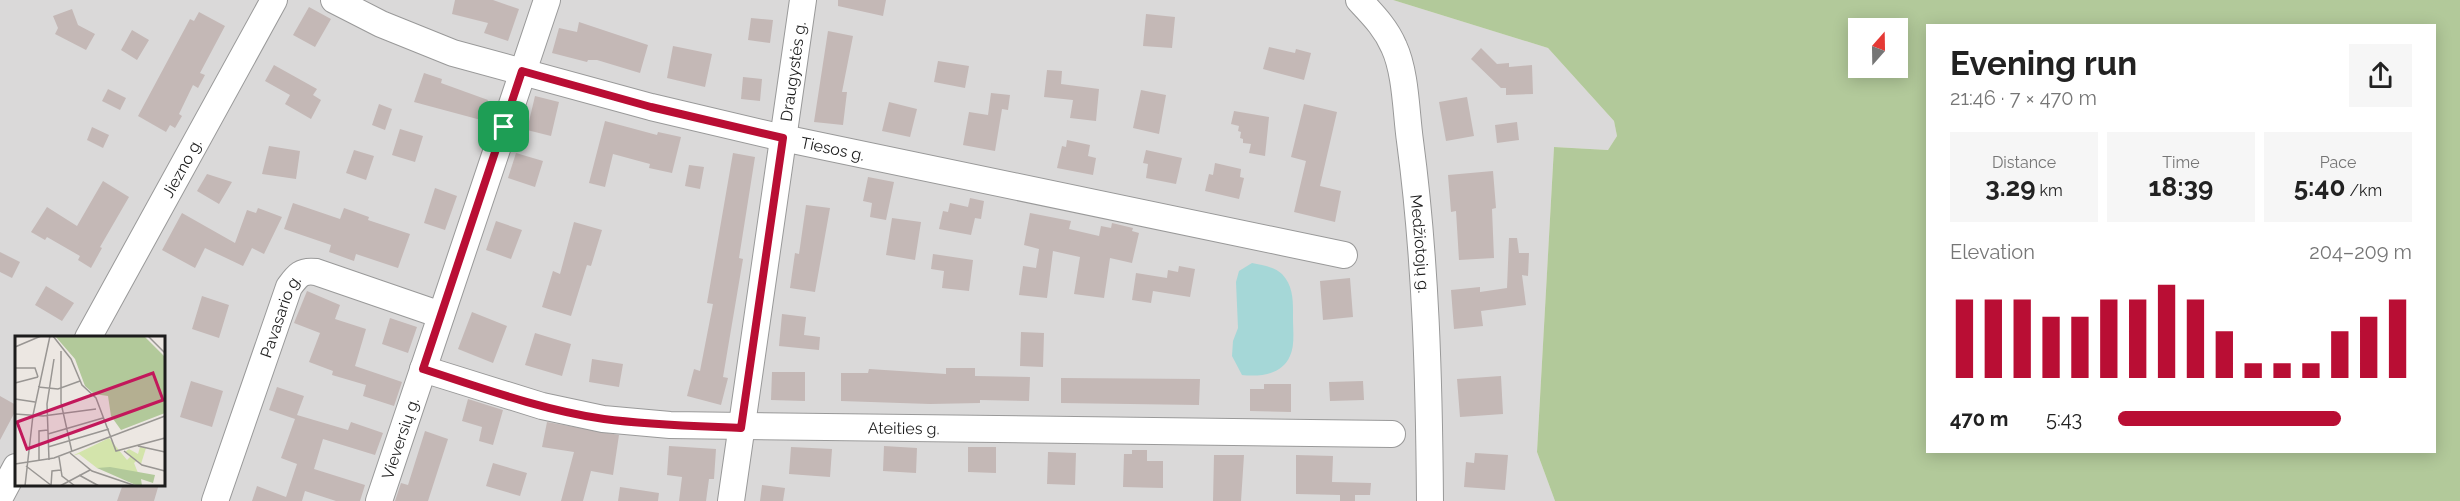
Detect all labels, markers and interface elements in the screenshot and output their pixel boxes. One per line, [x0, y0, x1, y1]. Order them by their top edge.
north arrow [1848, 18, 1908, 78]
map controls [1848, 18, 1908, 78]
street label: Draugystės g. [776, 20, 809, 123]
text: Evening run [1950, 44, 2137, 83]
button: share [2349, 44, 2412, 107]
text: 21:46 · 7 × 470 m [1950, 86, 2097, 110]
pin [478, 101, 529, 152]
icon: arrive [487, 110, 520, 143]
street label: Tiesos g. [799, 132, 866, 164]
street label: Jiezno g. [158, 135, 205, 201]
text: Distance [1992, 153, 2056, 172]
text: Time [2162, 153, 2200, 172]
text: Pace [2320, 153, 2356, 172]
text: 3.29 [1985, 172, 2036, 202]
text: 18:39 [2149, 172, 2213, 202]
text: 5:40 [2294, 172, 2345, 202]
text: km [2036, 181, 2063, 200]
text: /km [2345, 181, 2382, 200]
street label: Medžiotojų g. [1407, 194, 1434, 294]
text: Elevation [1950, 240, 2035, 264]
text: 204–209 m [2309, 240, 2412, 264]
street label: Pavasario g. [256, 270, 304, 360]
inset map [15, 336, 165, 486]
street label: Vieversių g. [378, 395, 422, 482]
text: 470 m [1950, 407, 2008, 431]
text: 5:43 [2046, 407, 2082, 431]
street label: Ateities g. [868, 418, 940, 438]

